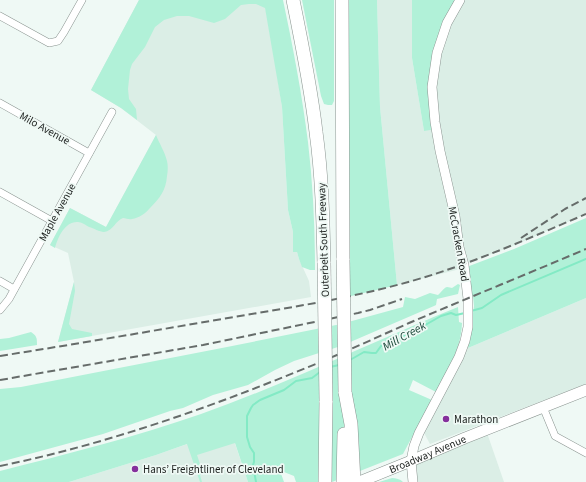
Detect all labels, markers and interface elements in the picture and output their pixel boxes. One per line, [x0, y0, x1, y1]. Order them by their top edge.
street label: Milo Avenue [17, 108, 73, 149]
street label: Maple Avenue [35, 180, 80, 244]
street label: Outerbelt South Freeway [314, 183, 333, 297]
street label: McCracken Road [445, 205, 472, 283]
water label: Mill Creek [379, 317, 429, 355]
place label: Marathon [454, 412, 498, 427]
marker: Marathon [441, 414, 451, 424]
street label: Broadway Avenue [387, 431, 469, 477]
place label: Hans’ Freightliner of Cleveland [143, 462, 284, 477]
marker: Hans’ Freightliner of Cleveland [130, 464, 140, 474]

